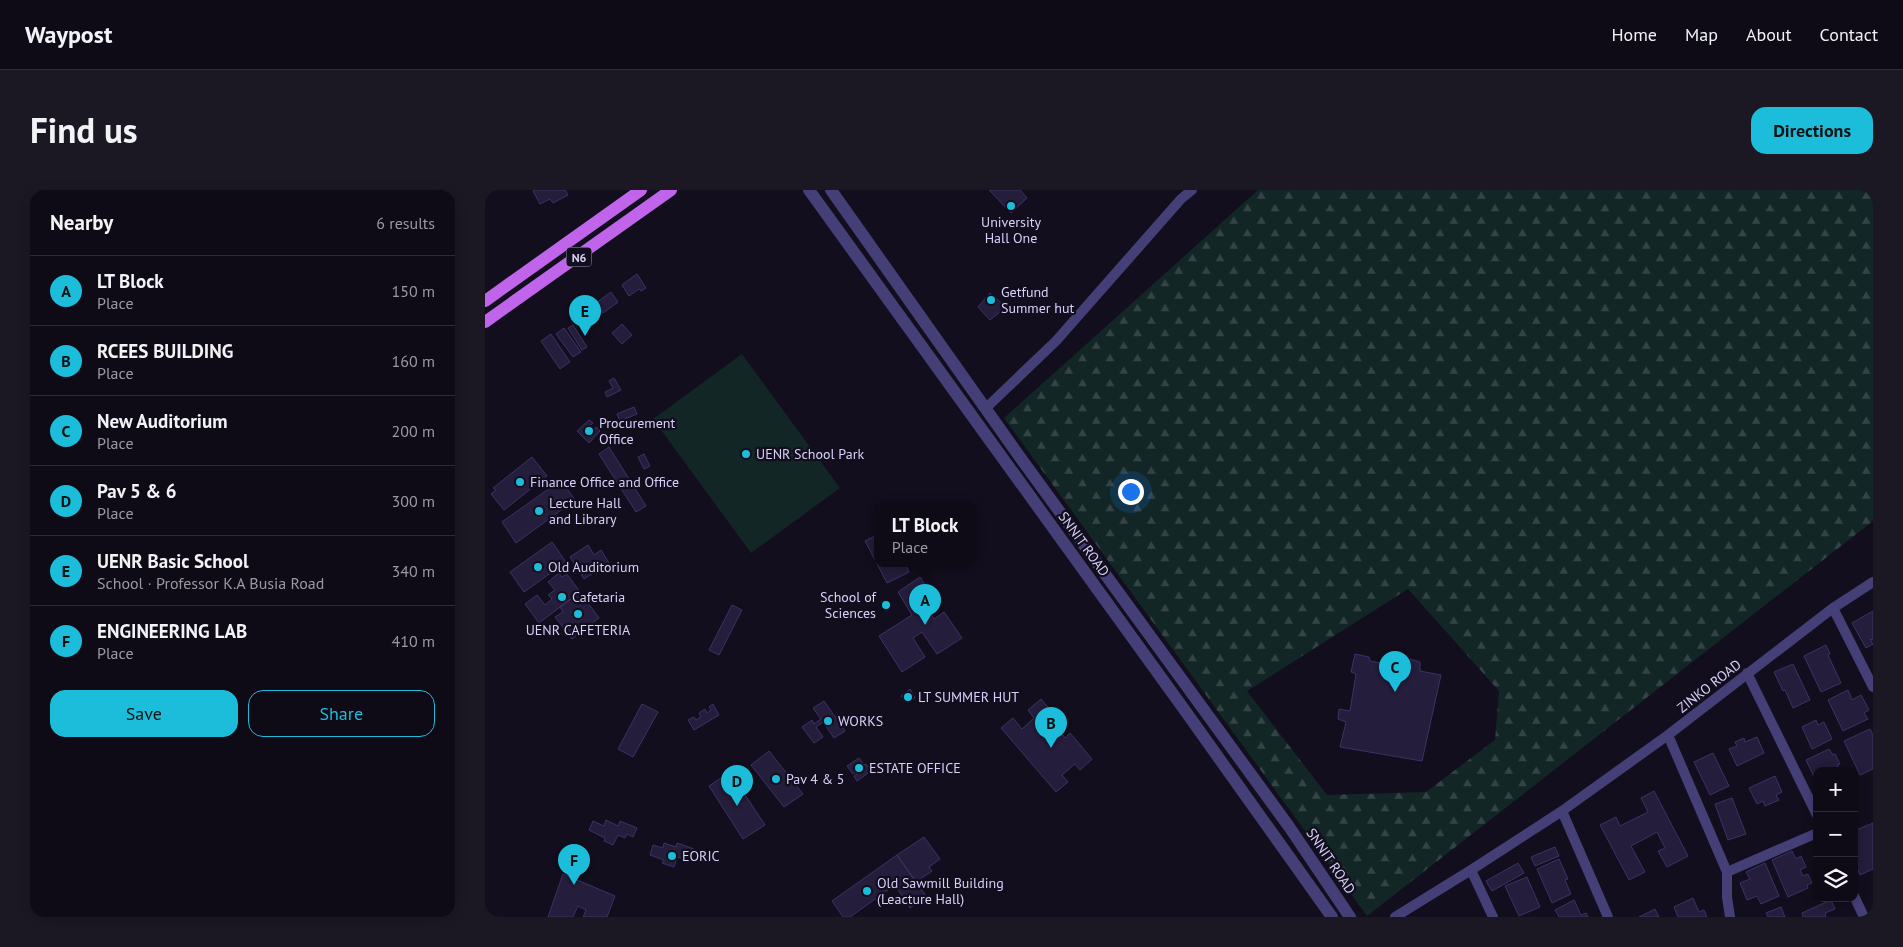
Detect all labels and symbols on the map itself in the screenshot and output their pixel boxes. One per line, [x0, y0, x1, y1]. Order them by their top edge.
marker: University Hall One [1005, 200, 1017, 212]
place label: University Hall One [981, 213, 1041, 247]
road number: N6 [567, 248, 591, 266]
place label: Getfund Summer hut [1001, 283, 1075, 317]
marker: Getfund Summer hut [985, 294, 997, 306]
pin: E [569, 295, 601, 336]
place label: Procurement Office [599, 414, 675, 448]
marker: Procurement Office [583, 425, 595, 437]
place label: UENR School Park [756, 445, 864, 463]
marker: UENR School Park [740, 448, 752, 460]
place label: Finance Office and Office [530, 473, 679, 491]
marker: Finance Office and Office [514, 476, 526, 488]
your location [1118, 479, 1144, 505]
place label: Lecture Hall and Library [549, 494, 621, 528]
marker: Lecture Hall and Library [533, 505, 545, 517]
street label: SNNIT ROAD [1055, 508, 1113, 580]
place label: Old Auditorium [548, 558, 639, 576]
marker: Old Auditorium [532, 561, 544, 573]
pin: A [909, 584, 941, 625]
place label: Cafetaria [572, 588, 625, 606]
place label: School of Sciences [820, 588, 877, 622]
marker: Cafetaria [556, 591, 568, 603]
marker: School of Sciences [880, 599, 892, 611]
marker: UENR CAFETERIA [572, 608, 584, 620]
place label: UENR CAFETERIA [526, 621, 631, 639]
pin: C [1379, 651, 1411, 692]
street label: ZINKO ROAD [1673, 655, 1745, 717]
place label: LT SUMMER HUT [918, 688, 1019, 706]
marker: LT SUMMER HUT [902, 691, 914, 703]
pin: B [1035, 707, 1067, 748]
place label: WORKS [838, 712, 883, 730]
marker: WORKS [822, 715, 834, 727]
place label: ESTATE OFFICE [869, 759, 961, 777]
marker: ESTATE OFFICE [853, 762, 865, 774]
pin: D [721, 765, 753, 806]
place label: Pav 4 & 5 [786, 770, 844, 788]
marker: Pav 4 & 5 [770, 773, 782, 785]
street label: SNNIT ROAD [1302, 825, 1360, 897]
pin: F [558, 844, 590, 885]
place label: EORIC [682, 847, 719, 865]
marker: EORIC [666, 850, 678, 862]
place label: Old Sawmill Building (Leacture Hall) [877, 874, 1004, 908]
marker: Old Sawmill Building (Leacture Hall) [861, 885, 873, 897]

